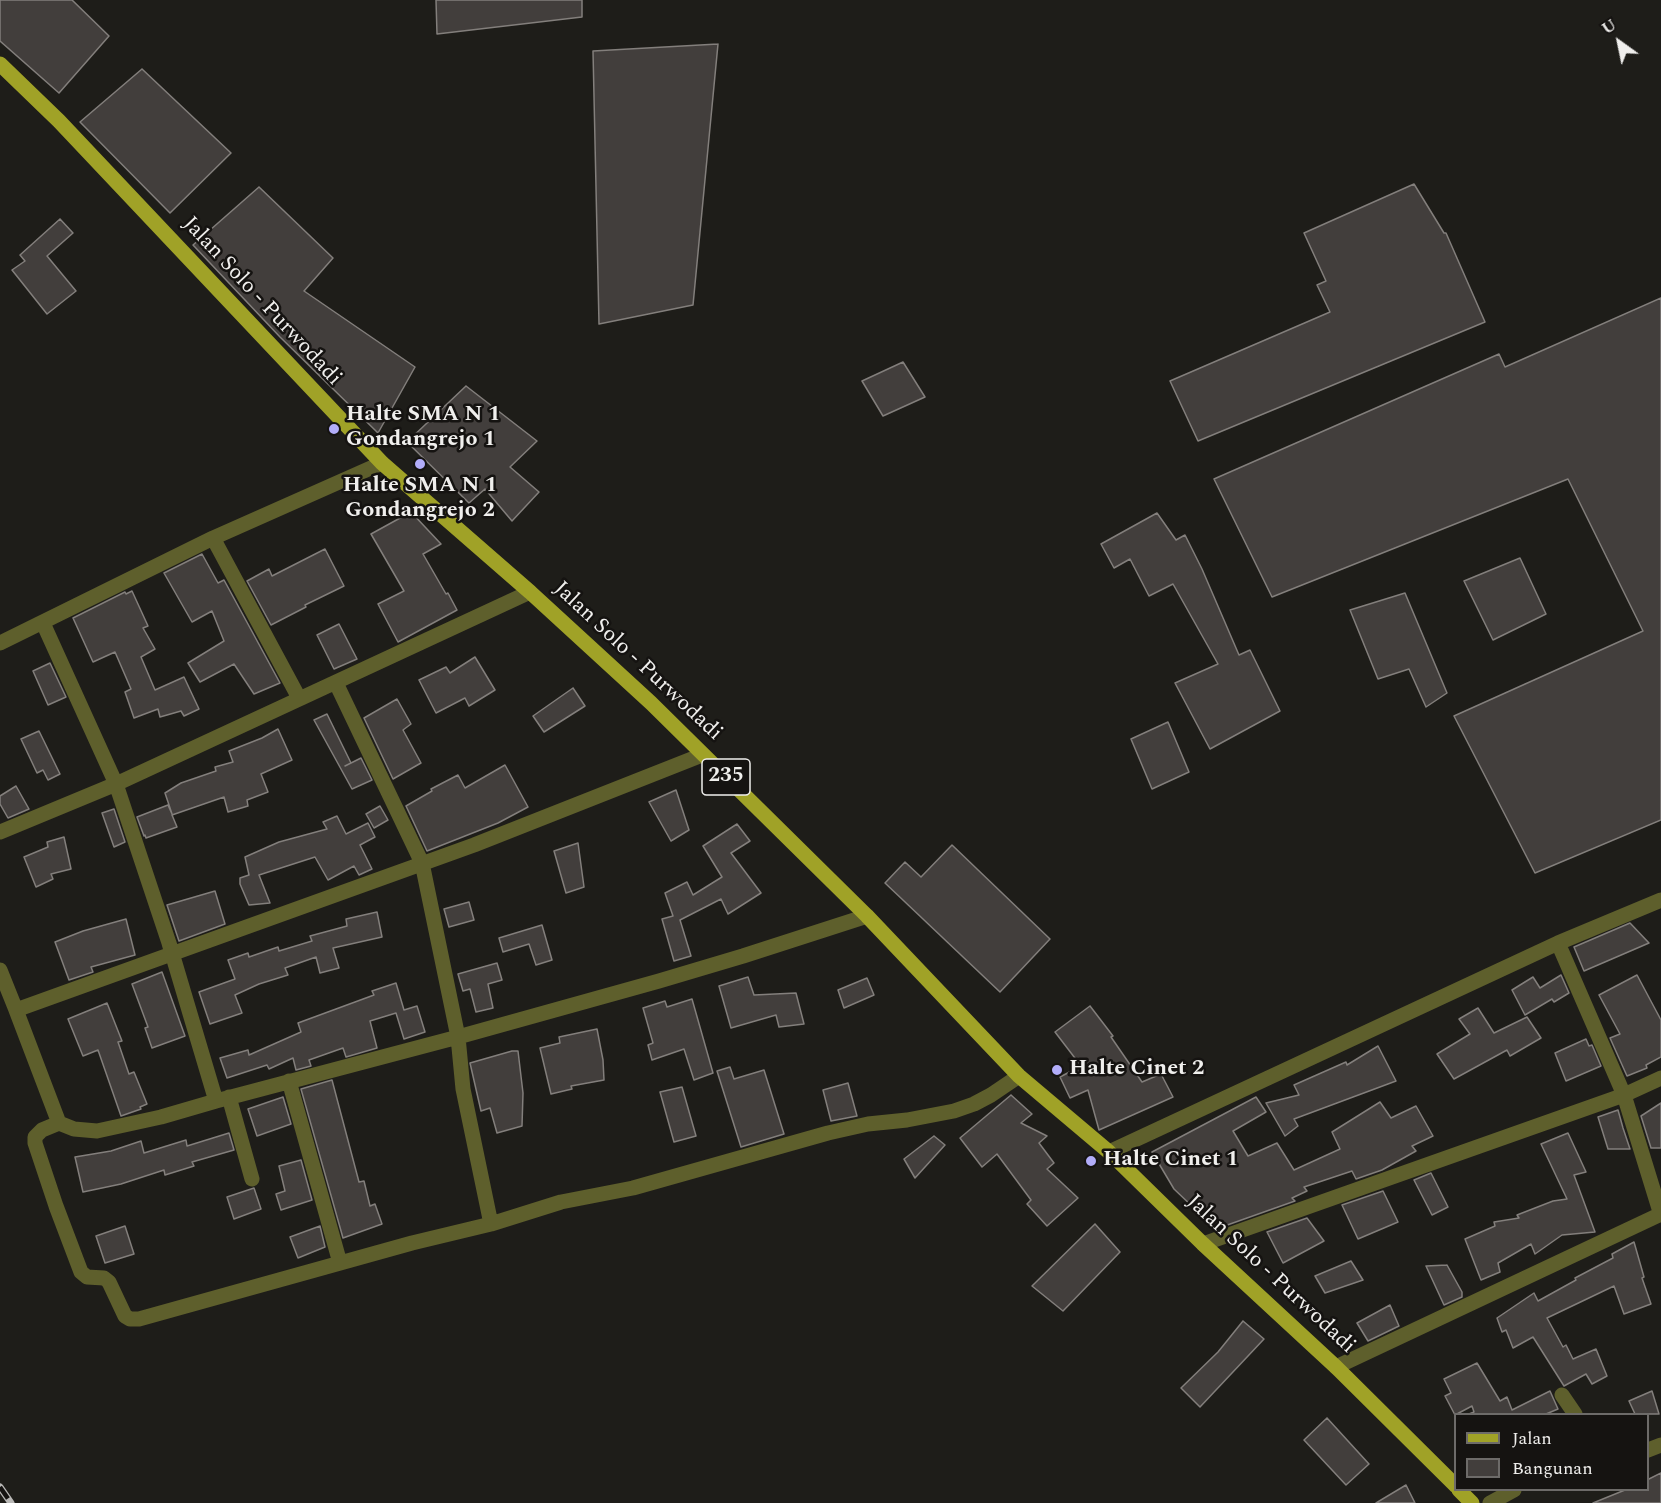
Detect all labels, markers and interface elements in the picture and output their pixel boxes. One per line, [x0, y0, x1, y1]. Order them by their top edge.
north arrow [1589, 12, 1649, 72]
text: U [1597, 13, 1621, 41]
street label: Jalan Solo - Purwodadi [176, 212, 346, 392]
place label: Halte SMA N 1 Gondangrejo 1 [346, 403, 500, 454]
marker: Halte SMA N 1 Gondangrejo 1 [327, 422, 341, 436]
marker: Halte SMA N 1 Gondangrejo 2 [413, 457, 427, 471]
place label: Halte SMA N 1 Gondangrejo 2 [343, 474, 497, 526]
street label: Jalan Solo - Purwodadi [547, 577, 727, 747]
road number: 235 [702, 759, 750, 795]
place label: Halte Cinet 2 [1069, 1057, 1204, 1083]
marker: Halte Cinet 2 [1050, 1063, 1064, 1077]
place label: Halte Cinet 1 [1103, 1148, 1238, 1174]
marker: Halte Cinet 1 [1084, 1154, 1098, 1168]
street label: Jalan Solo - Purwodadi [1180, 1190, 1360, 1360]
legend [1454, 1413, 1649, 1491]
text: Jalan [1512, 1425, 1552, 1452]
text: Bangunan [1512, 1455, 1593, 1482]

